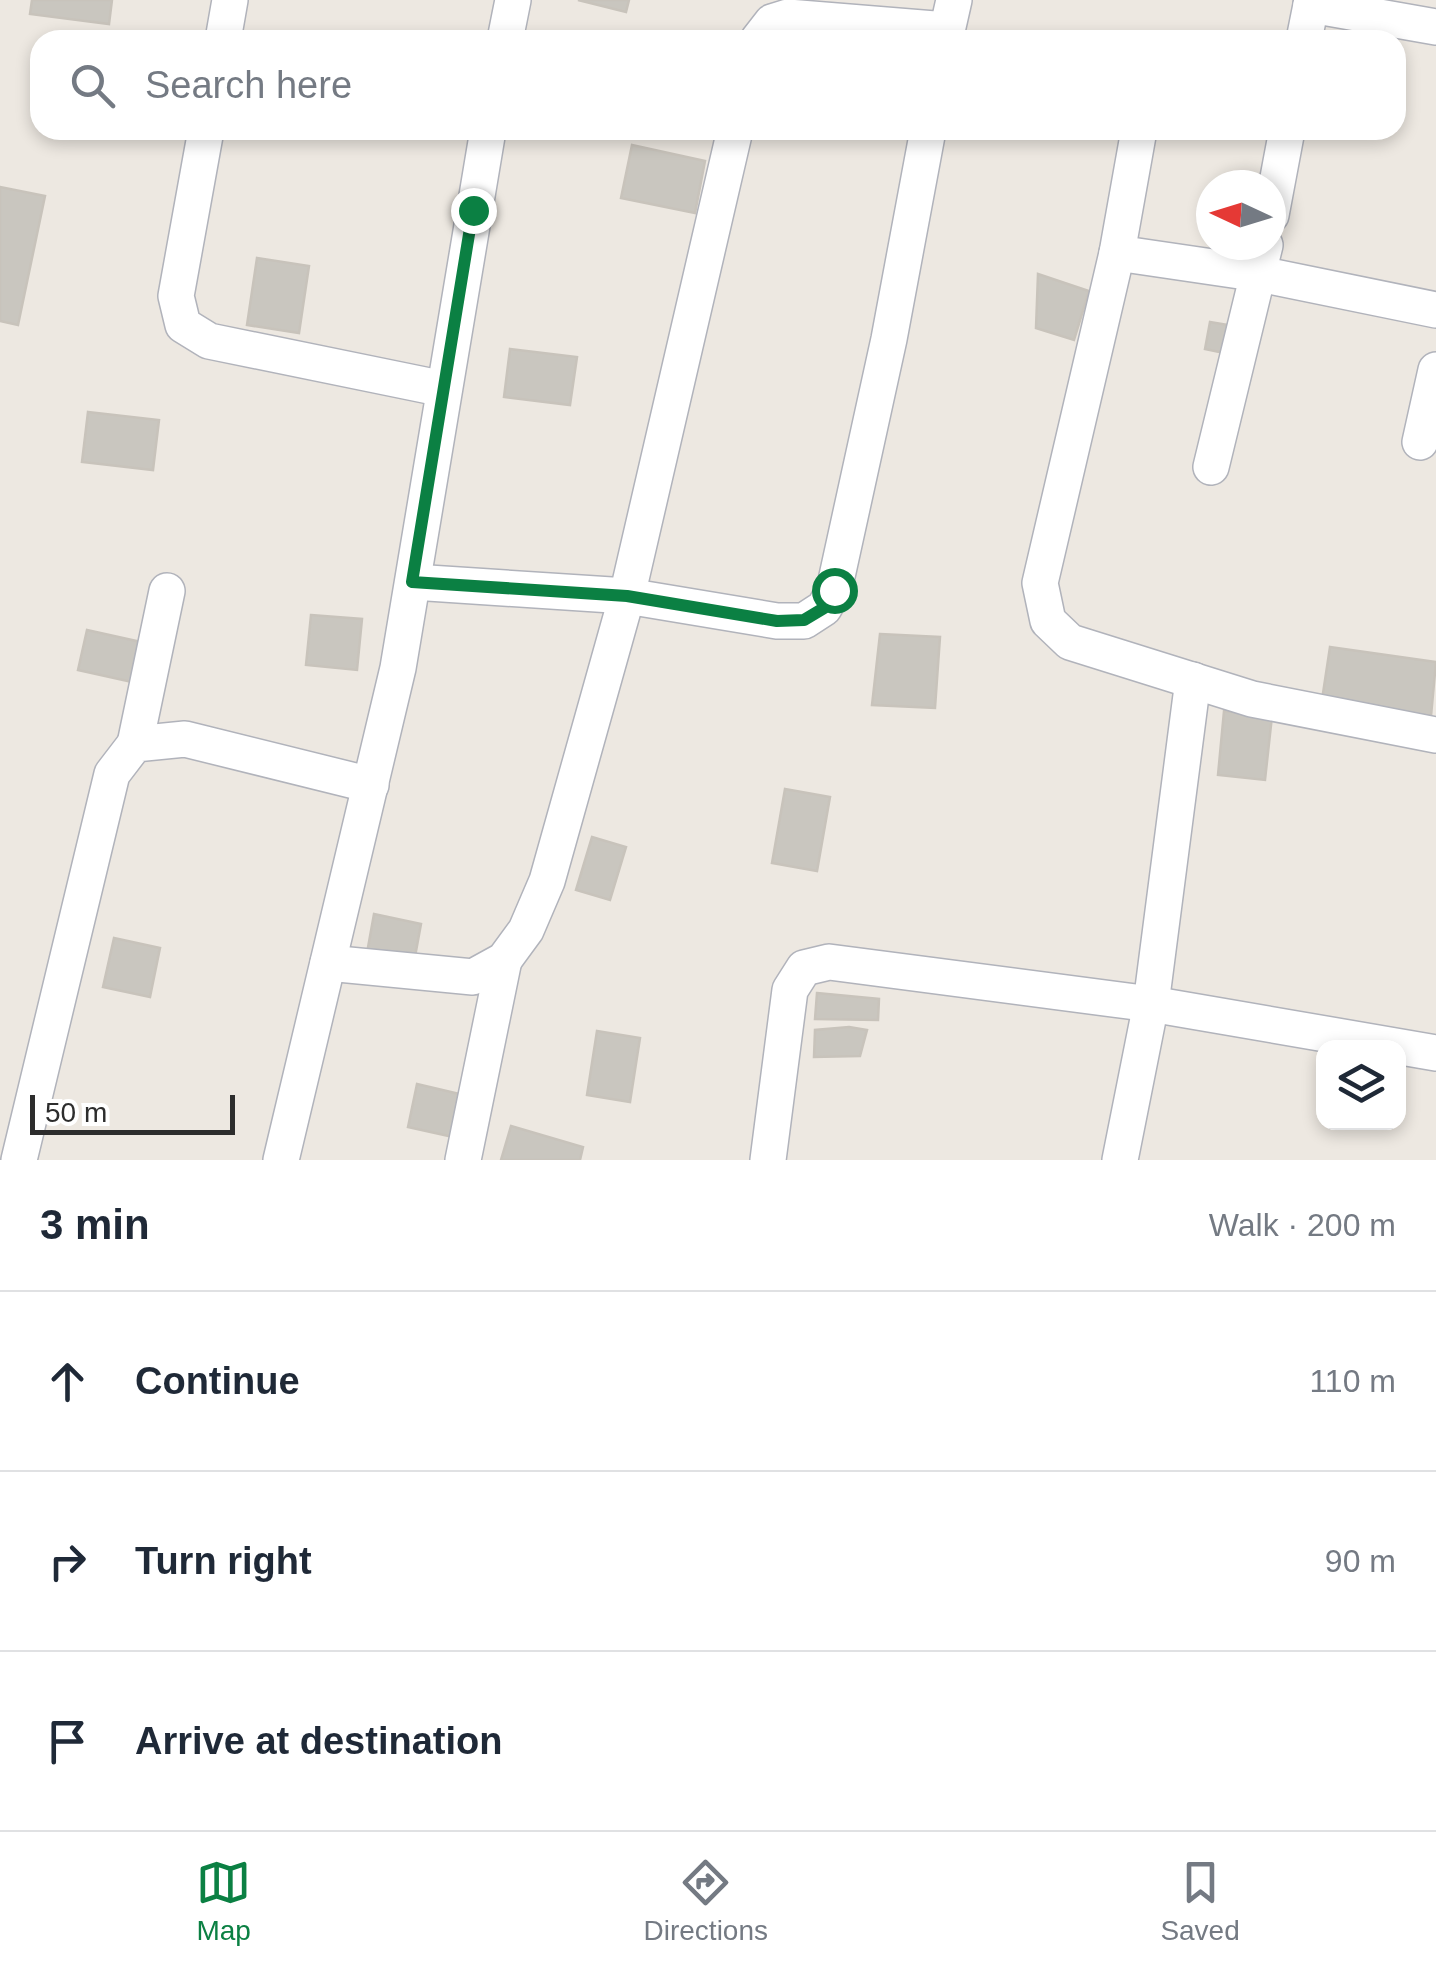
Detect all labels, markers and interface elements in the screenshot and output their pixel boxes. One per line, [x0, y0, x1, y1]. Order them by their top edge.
search box [30, 30, 1406, 140]
icon: search [65, 58, 120, 113]
text: Search here [145, 64, 352, 106]
north arrow [1196, 170, 1286, 260]
route end [451, 188, 497, 234]
route start [812, 568, 858, 614]
map controls [1316, 1040, 1406, 1130]
button: layers [1316, 1040, 1406, 1130]
scale bar [30, 1090, 235, 1134]
text: 50 m [45, 1097, 107, 1128]
text: 3 min [40, 1201, 150, 1248]
text: Walk · 200 m [1209, 1207, 1396, 1243]
icon: ahead [40, 1354, 95, 1409]
text: Continue [135, 1360, 300, 1402]
text: 110 m [1309, 1363, 1396, 1399]
icon: right [40, 1534, 95, 1589]
text: Turn right [135, 1540, 312, 1582]
text: 90 m [1325, 1543, 1396, 1579]
icon: arrive [40, 1714, 95, 1769]
text: Arrive at destination [135, 1720, 502, 1762]
tab: Map [196, 1855, 251, 1947]
tab: Directions [644, 1855, 768, 1947]
tab: Saved [1160, 1855, 1240, 1947]

